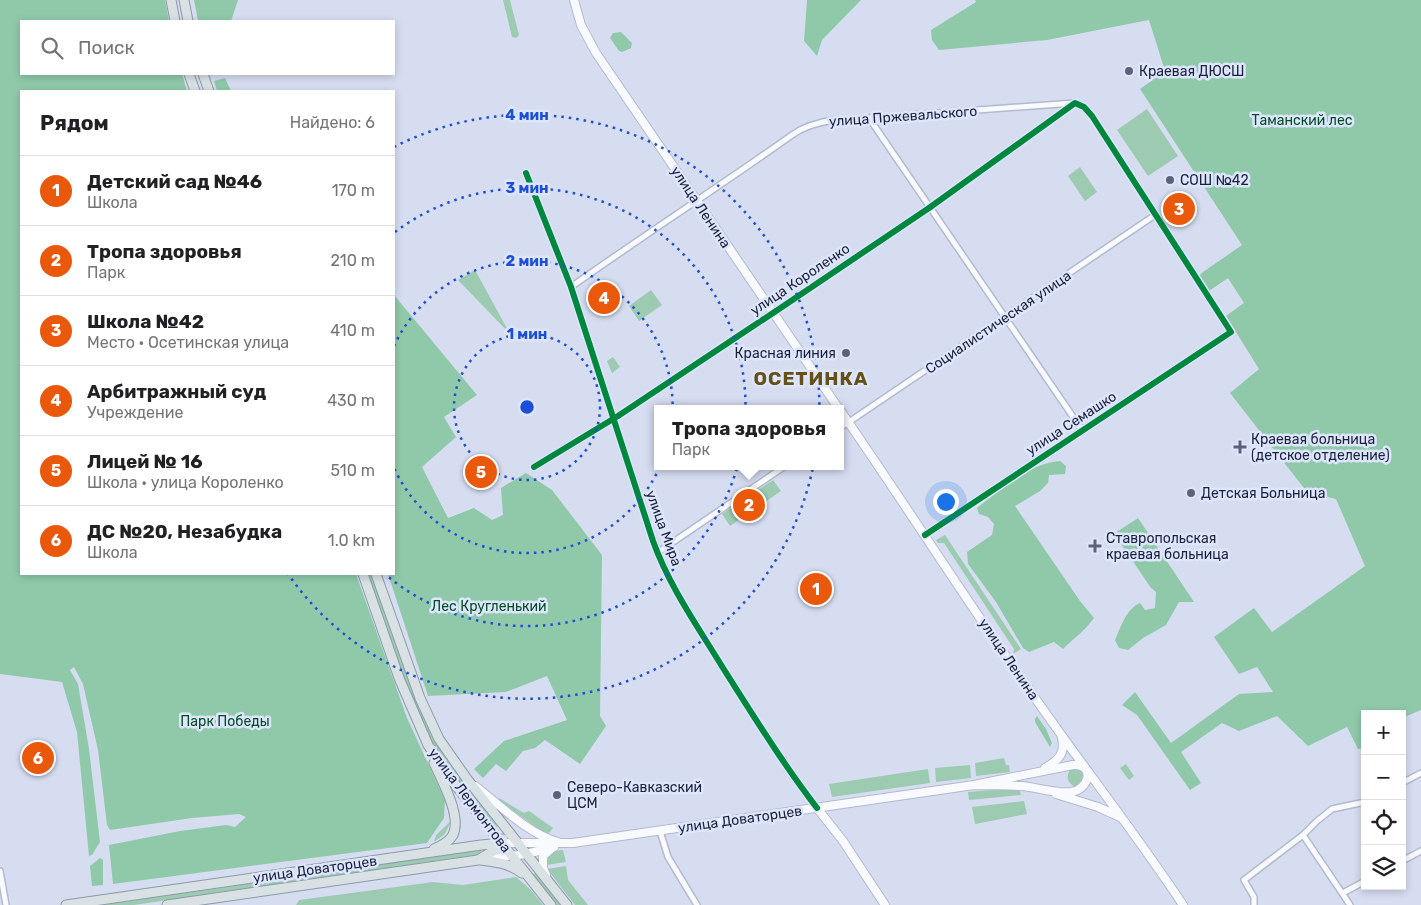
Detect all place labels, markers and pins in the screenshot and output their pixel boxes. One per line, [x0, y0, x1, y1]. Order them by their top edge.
place label: Краевая ДЮСШ [1139, 63, 1244, 80]
marker: Краевая ДЮСШ [1123, 65, 1135, 77]
place label: СОШ №42 [1180, 172, 1249, 189]
marker: СОШ №42 [1164, 174, 1176, 186]
pin: 3 [1163, 190, 1195, 228]
pin: 4 [588, 279, 620, 317]
place label: Красная линия [735, 345, 836, 362]
marker: Красная линия [840, 347, 852, 359]
centre of rings [518, 398, 536, 416]
place label: Краевая больница (детское отделение) [1251, 431, 1390, 464]
marker: Краевая больница (детское отделение) [1233, 440, 1247, 454]
pin: 5 [465, 453, 497, 491]
place label: Детская Больница [1201, 485, 1325, 502]
pin: 2 [733, 486, 765, 524]
marker: Детская Больница [1185, 487, 1197, 499]
place label: Ставропольская краевая больница [1106, 530, 1229, 563]
marker: Ставропольская краевая больница [1088, 539, 1102, 553]
pin: 1 [800, 570, 832, 608]
pin: 6 [22, 739, 54, 777]
place label: Северо-Кавказский ЦСМ [567, 779, 702, 812]
marker: Северо-Кавказский ЦСМ [551, 789, 563, 801]

